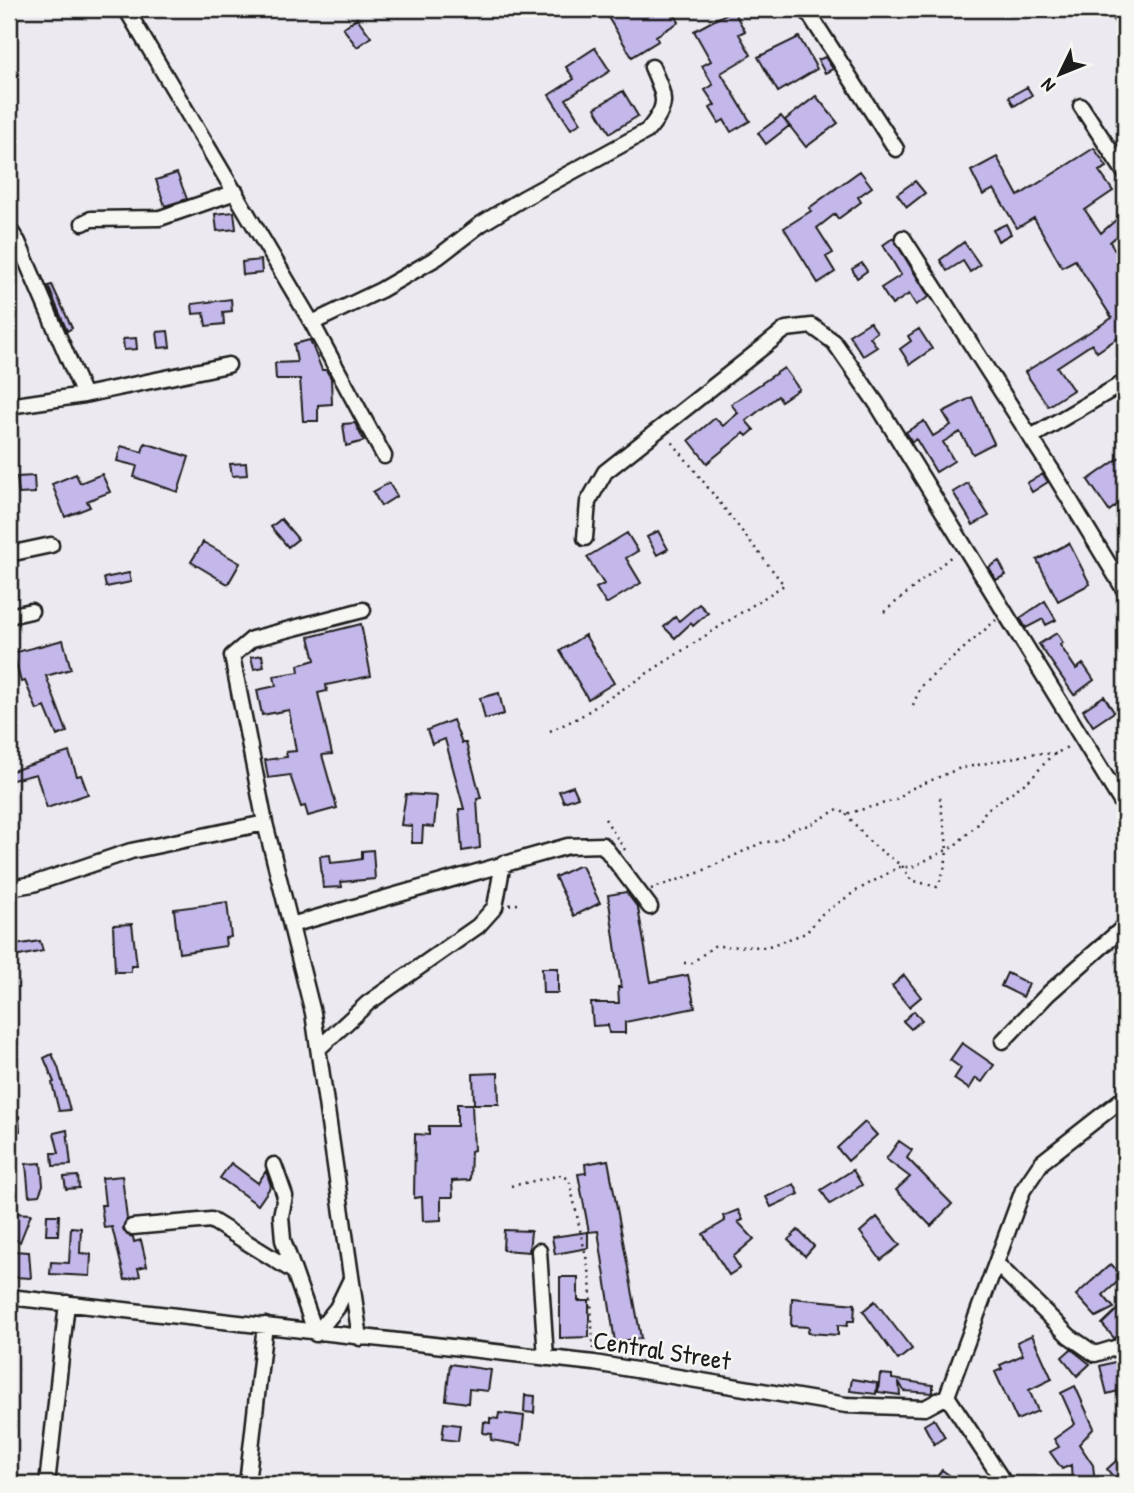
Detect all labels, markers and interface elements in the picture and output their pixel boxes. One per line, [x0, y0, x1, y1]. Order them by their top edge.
north arrow [1026, 38, 1096, 108]
text: N [1035, 73, 1061, 98]
street label: Central Street [591, 1322, 734, 1378]

